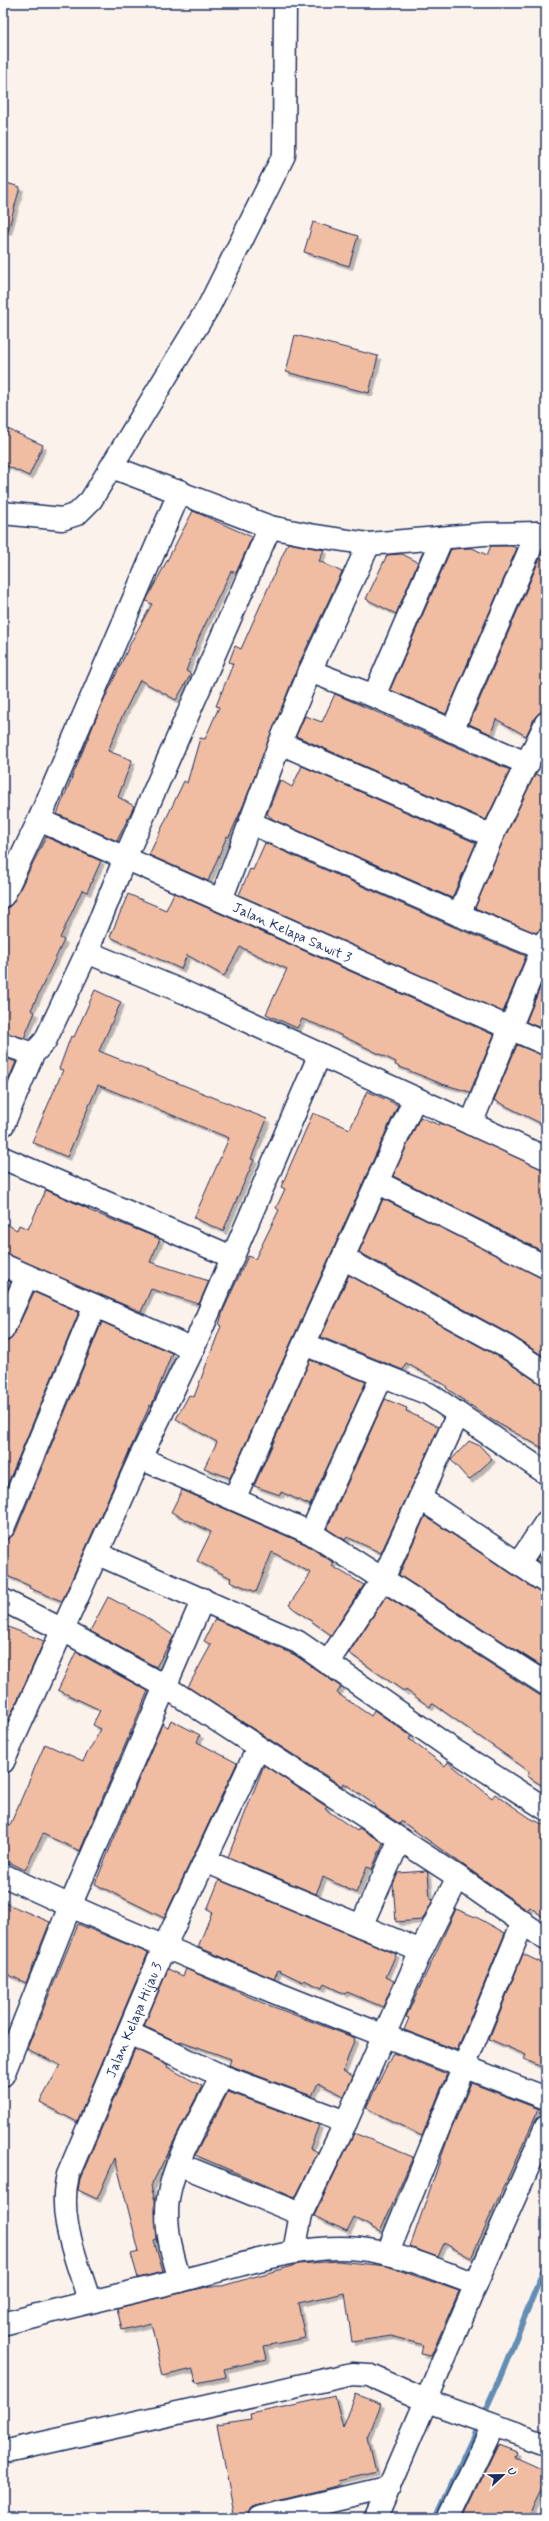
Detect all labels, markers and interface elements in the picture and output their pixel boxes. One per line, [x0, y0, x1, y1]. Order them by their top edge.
street label: Jalan Kelapa Sawit 3 [230, 899, 354, 967]
street label: Jalan Kelapa Hijau 3 [102, 1960, 167, 2080]
north arrow [483, 2455, 523, 2495]
text: U [504, 2466, 519, 2478]

